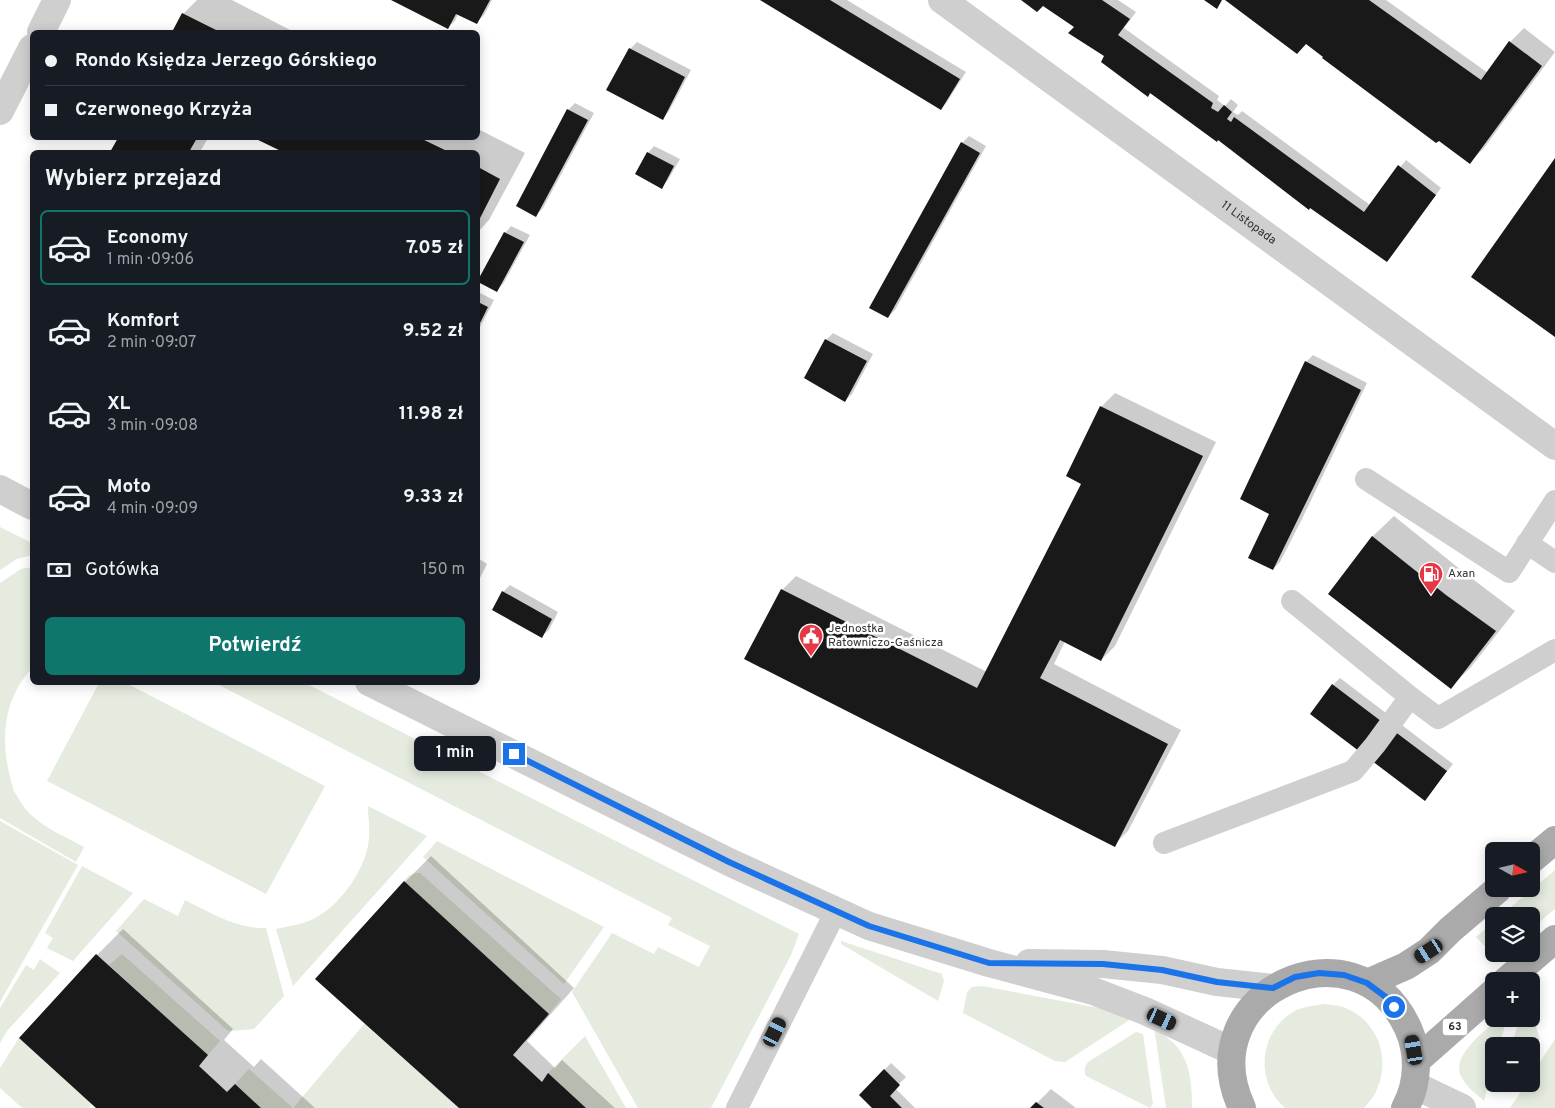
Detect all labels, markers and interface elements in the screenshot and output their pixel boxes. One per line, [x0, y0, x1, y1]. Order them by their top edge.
text: Rondo Księdza Jerzego Górskiego [75, 49, 377, 73]
text: Czerwonego Krzyża [75, 98, 252, 122]
text: Wybierz przejazd [45, 166, 222, 193]
street label: 11 Listopada [1218, 197, 1279, 248]
icon: car [47, 225, 92, 270]
text: Economy [107, 226, 188, 250]
text: 7.05 zł [406, 236, 463, 260]
text: 1 min · 09:06 [107, 250, 194, 270]
icon: car [47, 308, 92, 353]
text: Komfort [107, 309, 179, 333]
text: 9.52 zł [403, 319, 463, 343]
text: 2 min · 09:07 [107, 333, 196, 353]
icon: car [47, 391, 92, 436]
text: XL [107, 392, 130, 416]
text: 11.98 zł [399, 402, 463, 426]
text: 3 min · 09:08 [107, 416, 198, 436]
icon: car [47, 474, 92, 519]
text: Moto [107, 475, 151, 499]
text: 9.33 zł [403, 485, 463, 509]
text: 4 min · 09:09 [107, 499, 198, 519]
icon: cash [45, 556, 73, 584]
text: Gotówka [85, 558, 159, 582]
text: 150 m [422, 560, 465, 580]
fuel station icon: Axan [1418, 561, 1444, 595]
place label: Axan [1448, 566, 1475, 582]
button: Potwierdź [45, 617, 465, 675]
place label: Jednostka Ratowniczo-Gaśnicza [828, 621, 943, 651]
public building icon: Jednostka Ratowniczo-Gaśnicza [798, 623, 824, 657]
callout: 1 min [414, 736, 496, 772]
text: 1 min [436, 743, 474, 763]
route end [503, 743, 525, 765]
north arrow [1485, 842, 1540, 898]
map controls [1485, 842, 1540, 1092]
button: layers [1485, 907, 1540, 962]
car [1412, 937, 1445, 965]
button: + [1485, 972, 1540, 1027]
route start [1383, 996, 1405, 1018]
car [1145, 1006, 1178, 1032]
car [761, 1015, 788, 1049]
road number: 63 [1442, 1019, 1468, 1036]
car [1404, 1034, 1423, 1066]
button: − [1485, 1037, 1540, 1092]

